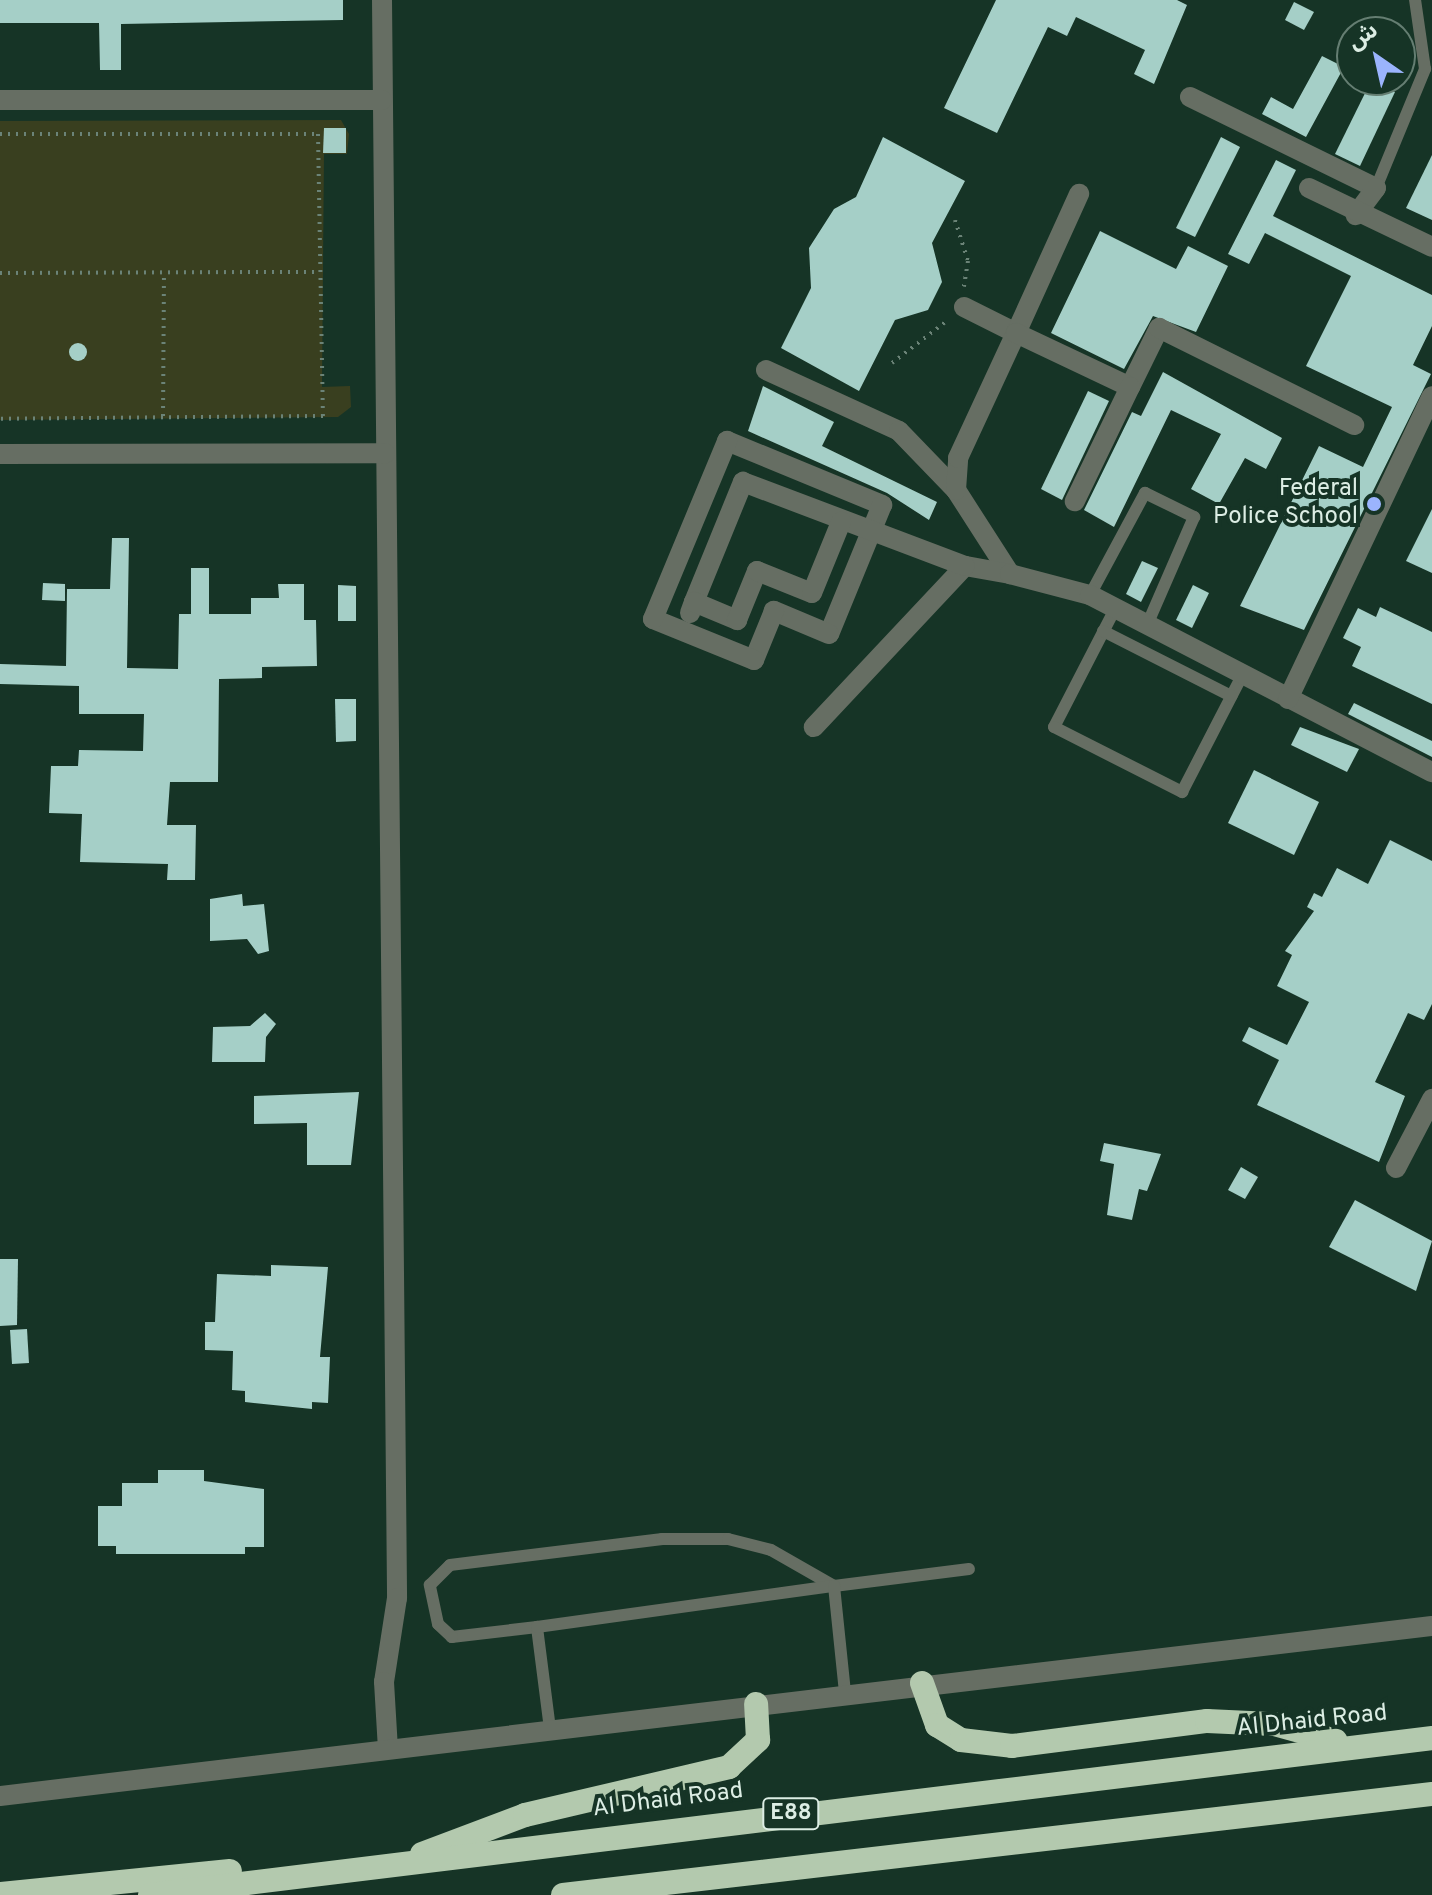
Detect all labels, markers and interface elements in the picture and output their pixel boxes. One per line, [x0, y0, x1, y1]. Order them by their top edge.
north arrow [1336, 16, 1416, 96]
text: ش [1343, 18, 1383, 57]
place label: Federal Police School [1213, 476, 1358, 532]
marker: Federal Police School [1365, 495, 1383, 513]
street label: Al Dhaid Road [1235, 1700, 1389, 1744]
street label: Al Dhaid Road [591, 1777, 745, 1825]
road number: E88 [761, 1796, 821, 1832]

